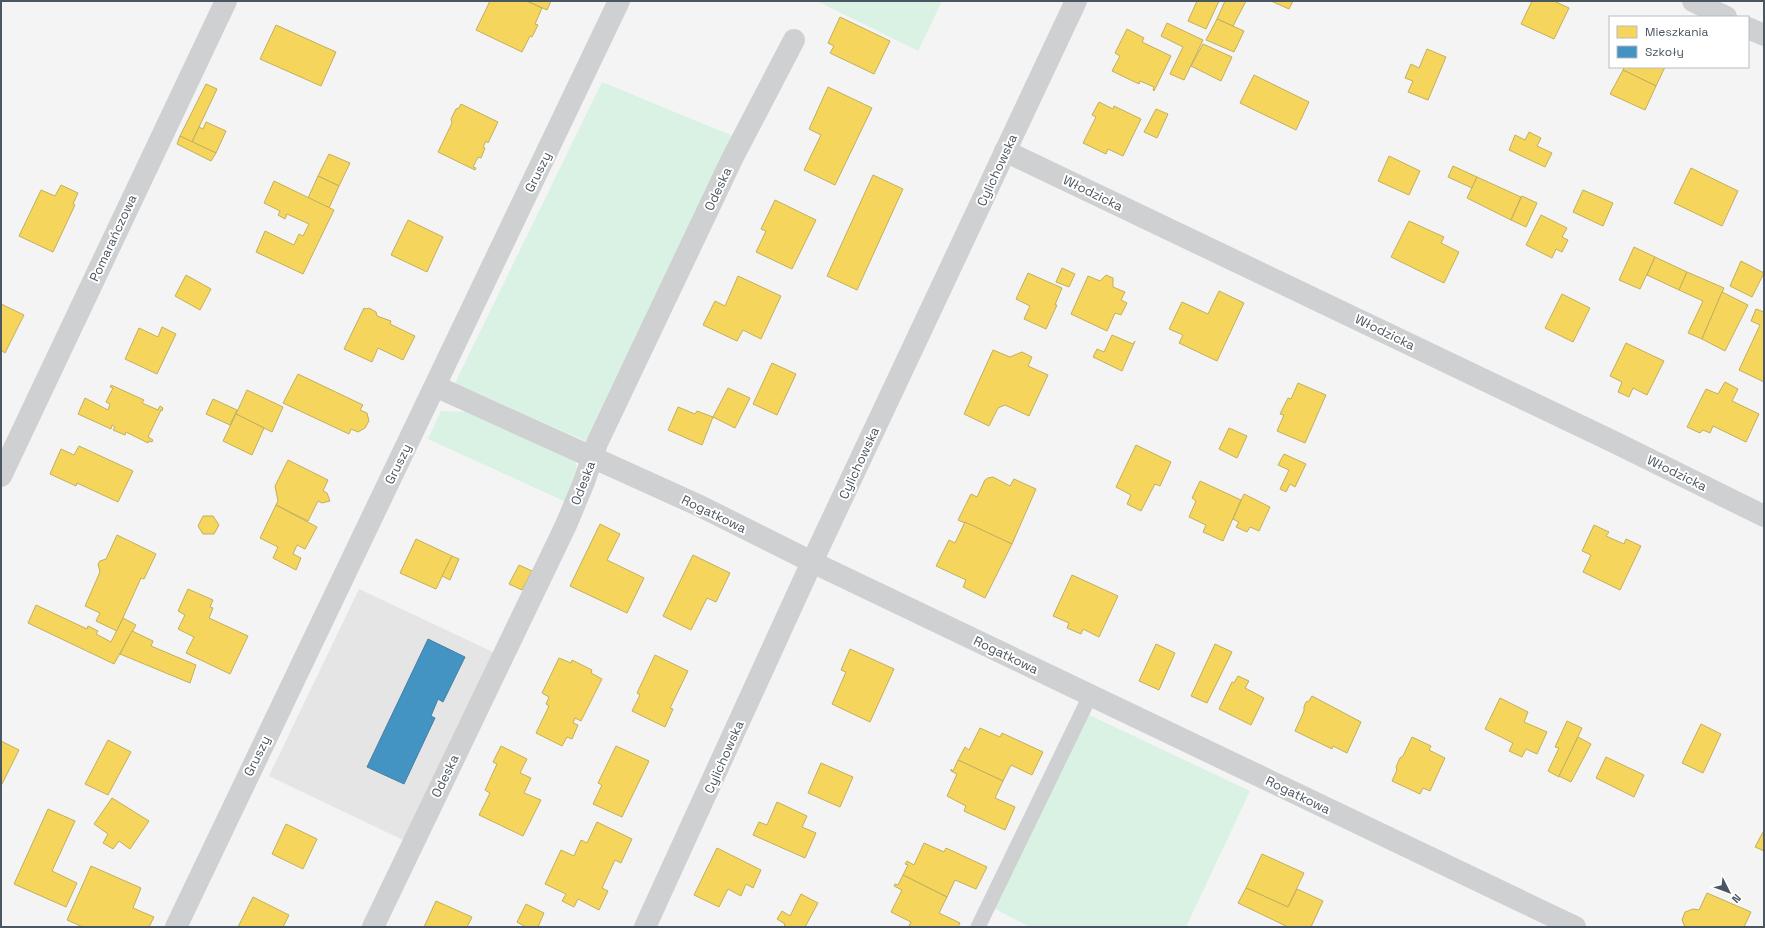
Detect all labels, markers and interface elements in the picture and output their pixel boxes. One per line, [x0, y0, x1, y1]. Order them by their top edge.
legend [1609, 16, 1749, 68]
text: Mieszkania [1645, 24, 1709, 40]
text: Szkoły [1645, 44, 1684, 60]
street label: Cylichowska [973, 131, 1021, 209]
street label: Gruszy [521, 149, 555, 195]
street label: Odeska [701, 164, 736, 213]
street label: Włodzicka [1060, 171, 1126, 215]
street label: Pomarańczowa [85, 191, 141, 284]
street label: Włodzicka [1352, 310, 1418, 354]
street label: Cylichowska [835, 424, 883, 502]
street label: Gruszy [381, 441, 415, 487]
street label: Włodzicka [1644, 451, 1710, 495]
street label: Odeska [567, 458, 599, 507]
street label: Rogatkowa [679, 491, 750, 537]
street label: Rogatkowa [971, 632, 1042, 678]
street label: Cylichowska [700, 718, 748, 796]
street label: Gruszy [240, 733, 274, 779]
street label: Odeska [427, 751, 463, 800]
street label: Rogatkowa [1263, 772, 1334, 818]
north arrow [1709, 872, 1749, 912]
text: N [1729, 891, 1744, 906]

